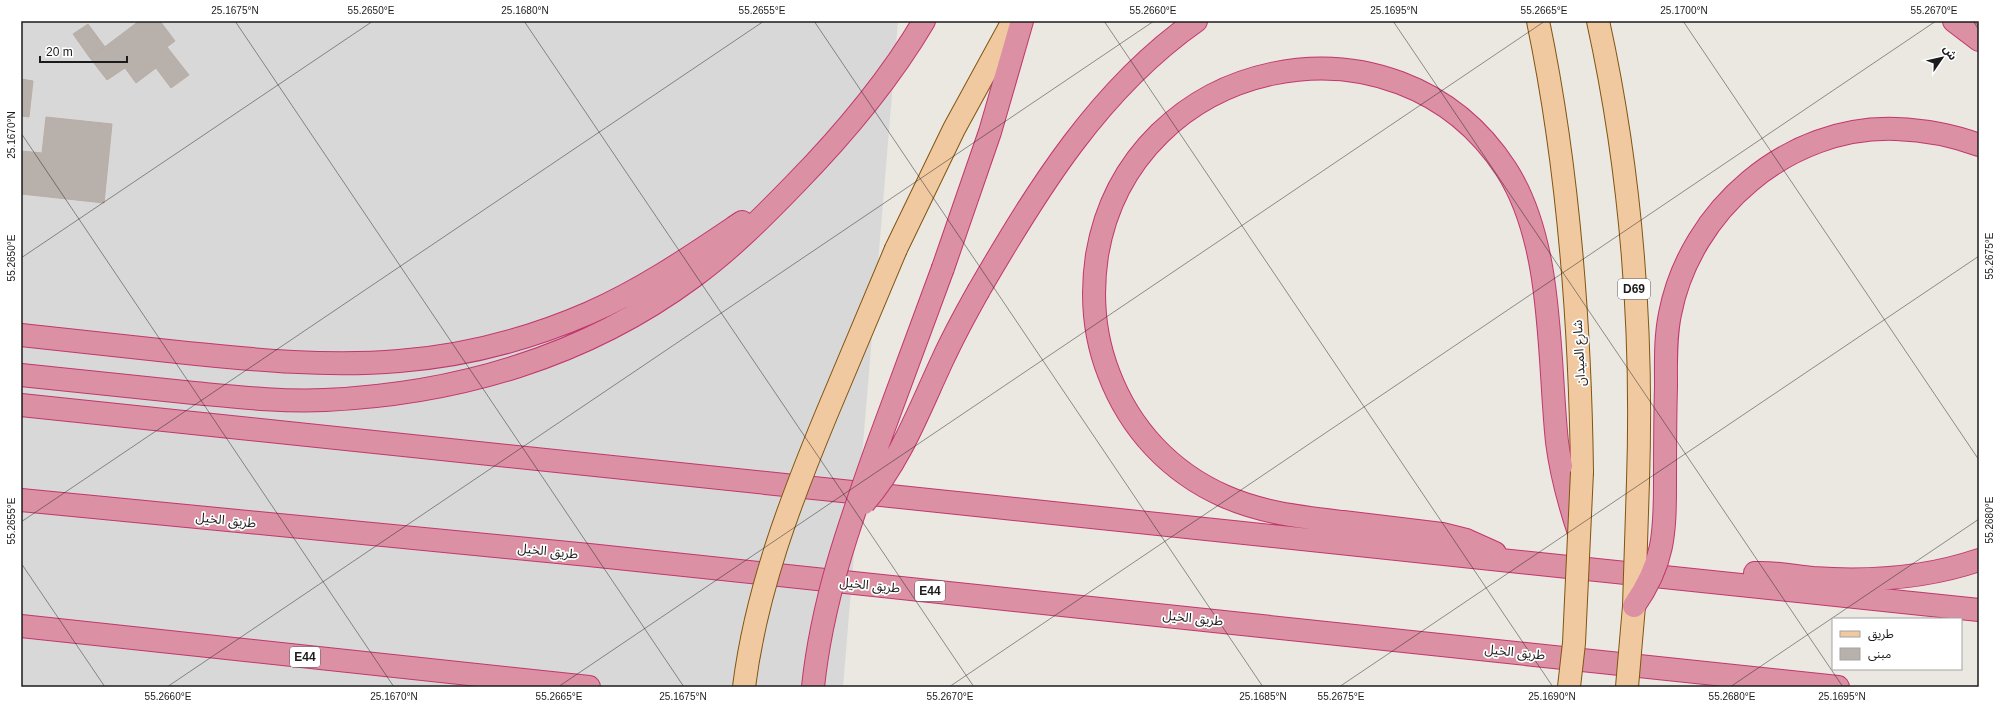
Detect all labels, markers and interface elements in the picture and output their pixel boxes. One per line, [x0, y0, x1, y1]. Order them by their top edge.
text: 25.1675°N [211, 5, 259, 16]
text: 55.2650°E [348, 5, 395, 16]
text: 25.1680°N [501, 5, 549, 16]
text: 55.2655°E [739, 5, 786, 16]
text: 55.2660°E [1130, 5, 1177, 16]
text: 25.1695°N [1370, 5, 1418, 16]
text: 55.2665°E [1521, 5, 1568, 16]
text: 25.1700°N [1660, 5, 1708, 16]
text: 55.2670°E [1911, 5, 1958, 16]
scale bar [40, 38, 127, 64]
north arrow [1922, 38, 1962, 78]
text: ش [1940, 43, 1959, 63]
text: 20 m [46, 45, 73, 59]
text: 25.1670°N [6, 111, 17, 159]
text: 55.2675°E [1984, 232, 1995, 279]
text: 55.2650°E [6, 234, 17, 281]
road number: D69 [1618, 279, 1650, 299]
street label: شارع الميدان [1570, 319, 1591, 387]
text: 55.2680°E [1984, 496, 1995, 543]
text: 55.2655°E [6, 497, 17, 544]
street label: طريق الخيل [195, 509, 257, 532]
street label: طريق الخيل [517, 540, 579, 563]
street label: طريق الخيل [839, 574, 901, 597]
road number: E44 [915, 581, 945, 601]
street label: طريق الخيل [1162, 607, 1224, 630]
legend [1832, 618, 1962, 670]
text: طريق [1868, 627, 1894, 642]
street label: طريق الخيل [1484, 641, 1546, 664]
road number: E44 [290, 647, 320, 667]
text: مبنى [1868, 647, 1891, 661]
text: 55.2660°E [145, 691, 192, 702]
text: 25.1670°N [370, 691, 418, 702]
text: 55.2665°E [536, 691, 583, 702]
text: 25.1675°N [659, 691, 707, 702]
text: 55.2670°E [927, 691, 974, 702]
text: 25.1685°N [1239, 691, 1287, 702]
text: 55.2675°E [1318, 691, 1365, 702]
text: 25.1690°N [1528, 691, 1576, 702]
text: 55.2680°E [1709, 691, 1756, 702]
text: 25.1695°N [1818, 691, 1866, 702]

